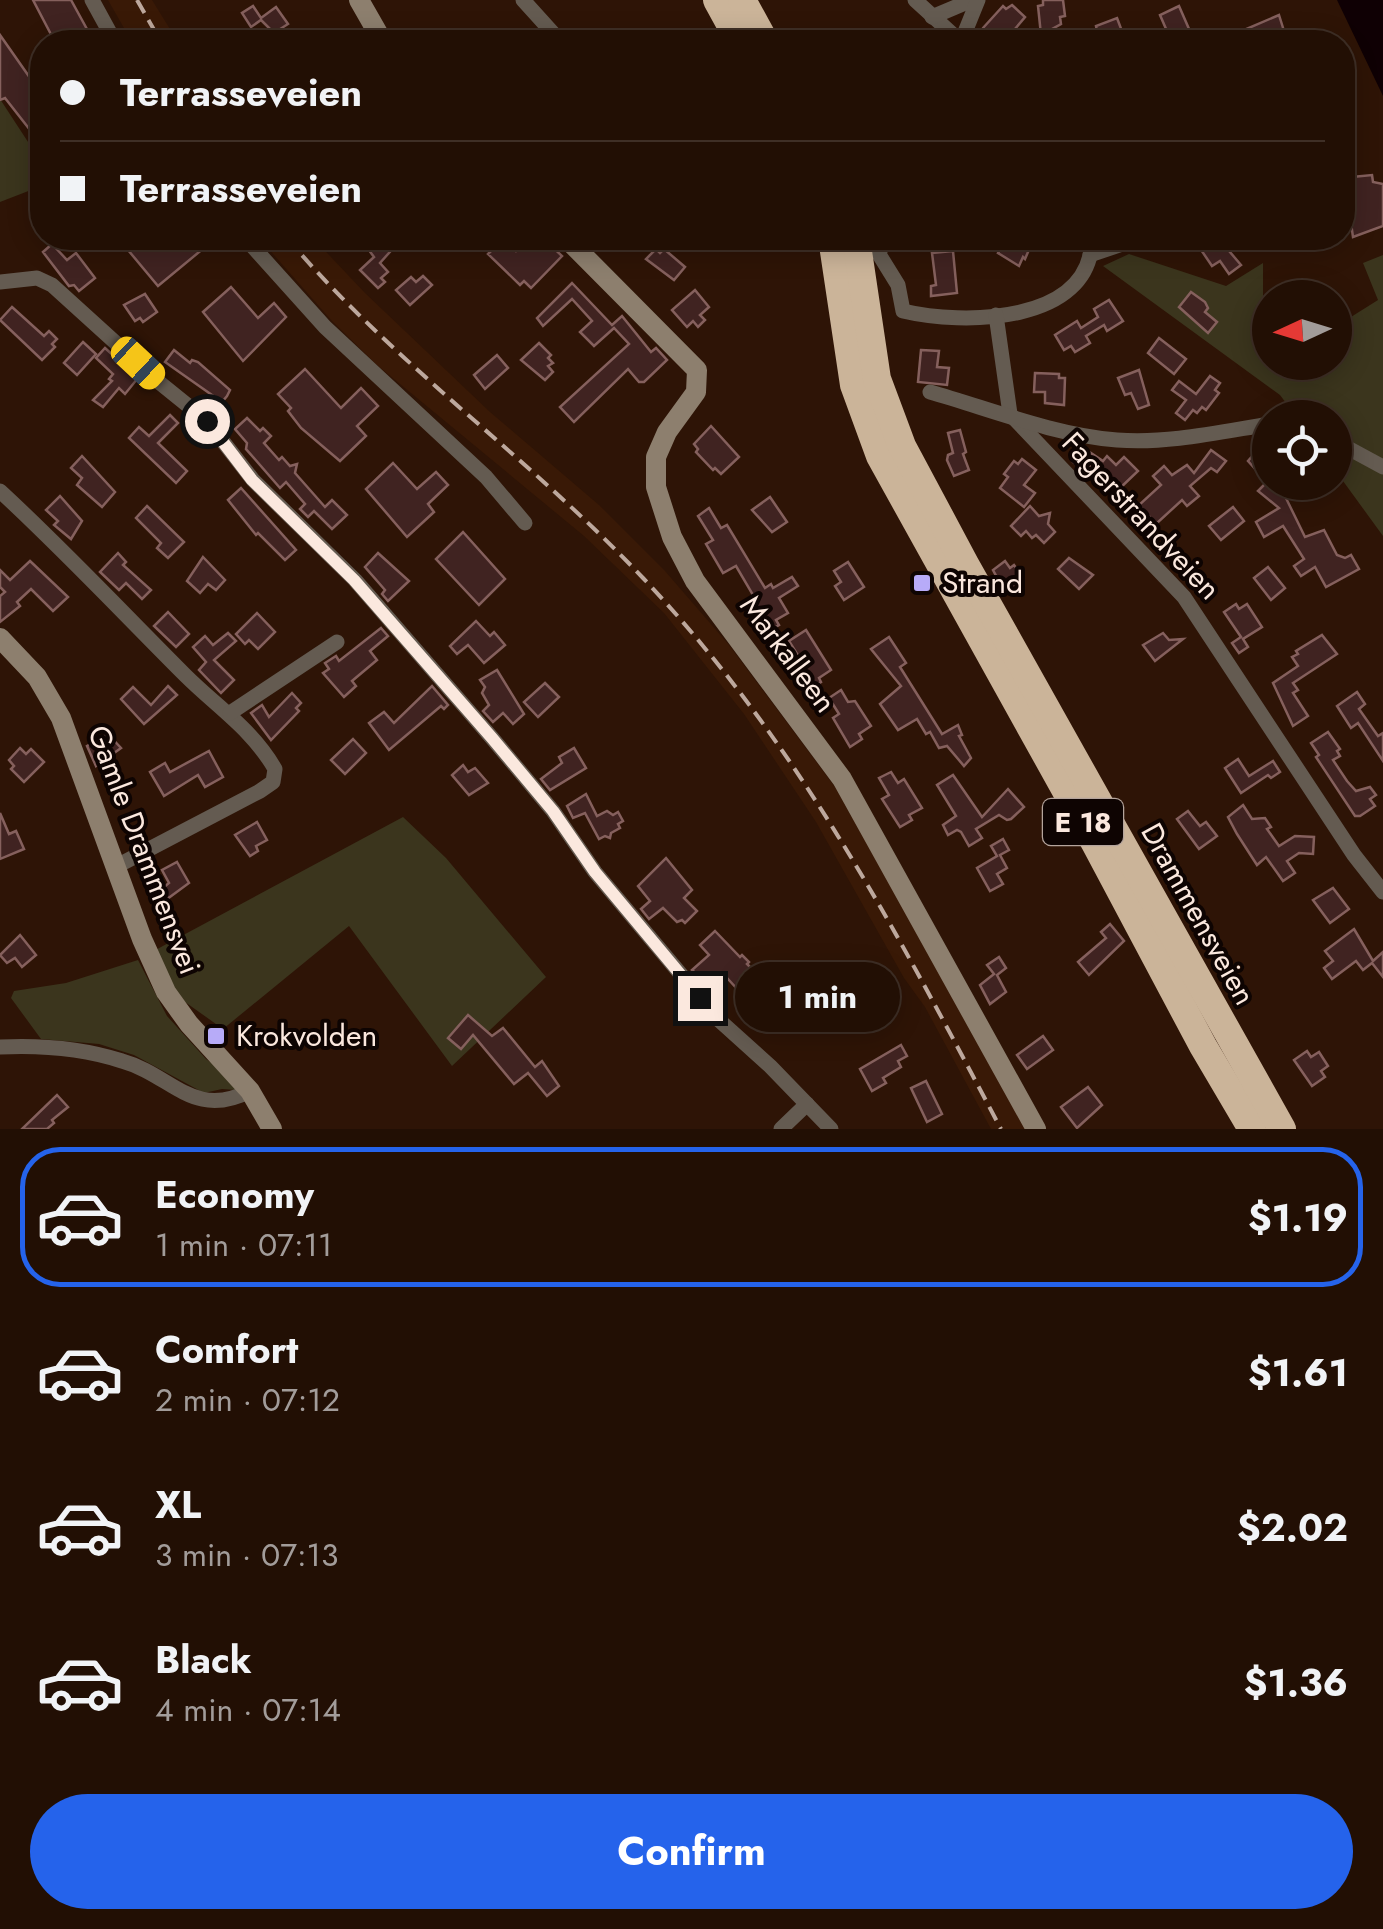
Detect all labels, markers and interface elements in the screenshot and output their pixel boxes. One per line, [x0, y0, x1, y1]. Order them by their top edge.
text: Terrasseveien [120, 65, 362, 120]
text: Terrasseveien [120, 161, 362, 216]
north arrow [1252, 280, 1352, 380]
map controls [1252, 280, 1352, 500]
car [106, 332, 170, 394]
route start [185, 399, 230, 444]
button: locate [1252, 400, 1352, 500]
street label: Fagerstrandveien [1052, 422, 1231, 609]
place label: Strand [942, 561, 1023, 604]
marker: Strand [911, 572, 933, 594]
street label: Markalleen [730, 586, 847, 721]
street label: Gamle Drammensvei [77, 719, 212, 981]
road number: E 18 [1043, 799, 1123, 845]
street label: Drammensveien [1131, 815, 1266, 1013]
callout: 1 min [735, 963, 900, 1033]
text: 1 min [778, 974, 857, 1020]
route end [678, 976, 723, 1021]
place label: Krokvolden [236, 1014, 377, 1057]
marker: Krokvolden [205, 1025, 227, 1047]
text: Economy [155, 1167, 314, 1222]
icon: car [35, 1172, 125, 1262]
text: $1.19 [1248, 1190, 1348, 1245]
text: 1 min · 07:11 [155, 1222, 332, 1268]
text: Comfort [155, 1322, 298, 1377]
icon: car [35, 1327, 125, 1417]
text: $1.61 [1248, 1345, 1348, 1400]
text: 2 min · 07:12 [155, 1377, 340, 1423]
text: XL [155, 1477, 201, 1532]
icon: car [35, 1482, 125, 1572]
text: $2.02 [1237, 1500, 1348, 1555]
text: 3 min · 07:13 [155, 1532, 338, 1578]
text: Black [155, 1632, 252, 1687]
icon: car [35, 1637, 125, 1727]
text: $1.36 [1244, 1655, 1348, 1710]
text: 4 min · 07:14 [155, 1687, 341, 1733]
button: Confirm [30, 1794, 1353, 1909]

